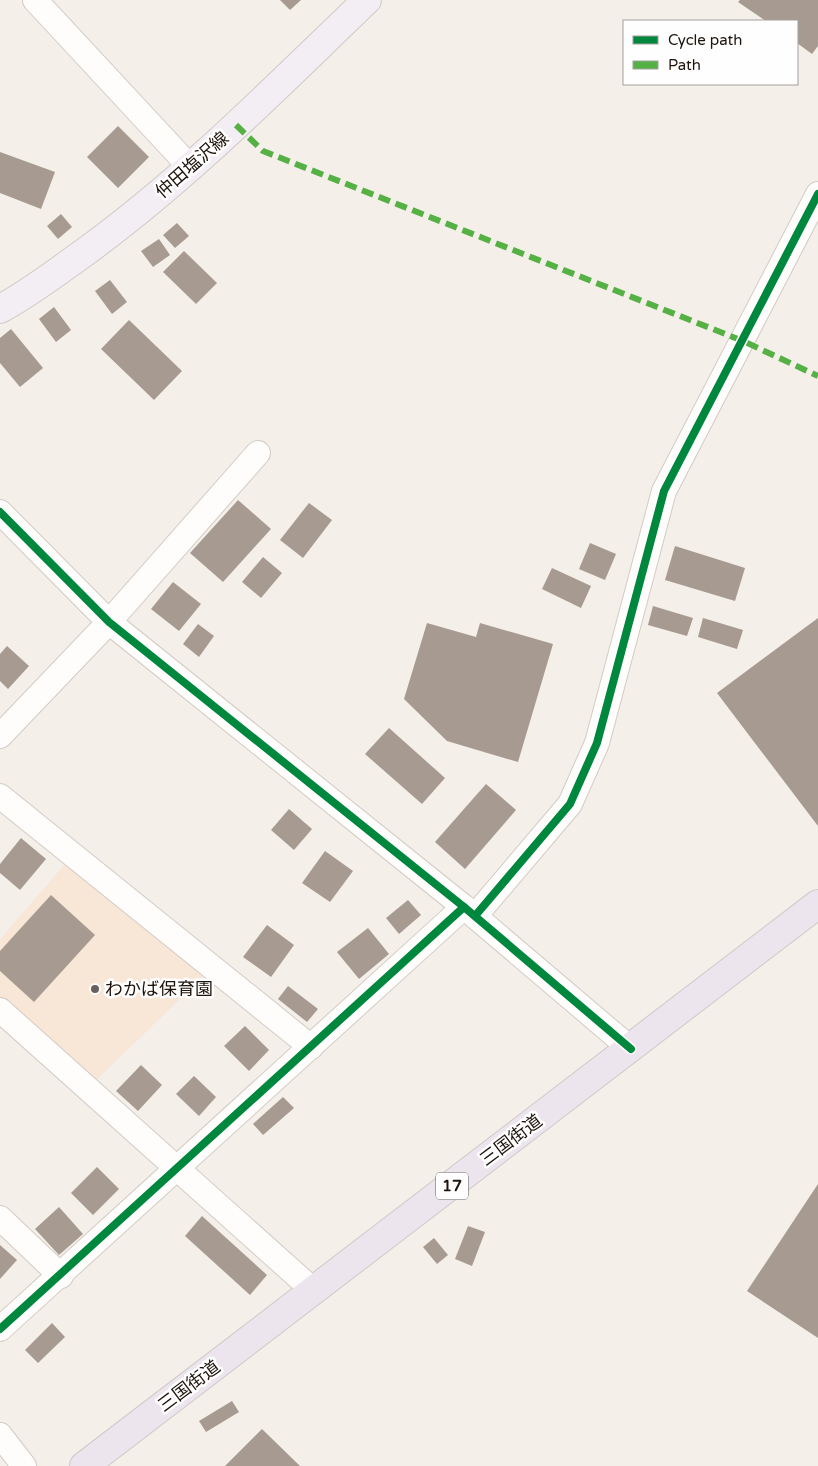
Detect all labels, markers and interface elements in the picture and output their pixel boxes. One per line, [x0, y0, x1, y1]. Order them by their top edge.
legend [623, 20, 798, 85]
text: Cycle path [668, 31, 742, 49]
text: Path [668, 56, 701, 74]
street label: 仲田塩沢線 [151, 127, 233, 203]
place label: わかば保育園 [105, 978, 213, 1000]
marker: わかば保育園 [89, 983, 101, 995]
street label: 三国街道 [476, 1110, 546, 1170]
road number: 17 [436, 1172, 468, 1200]
street label: 三国街道 [154, 1356, 224, 1416]

